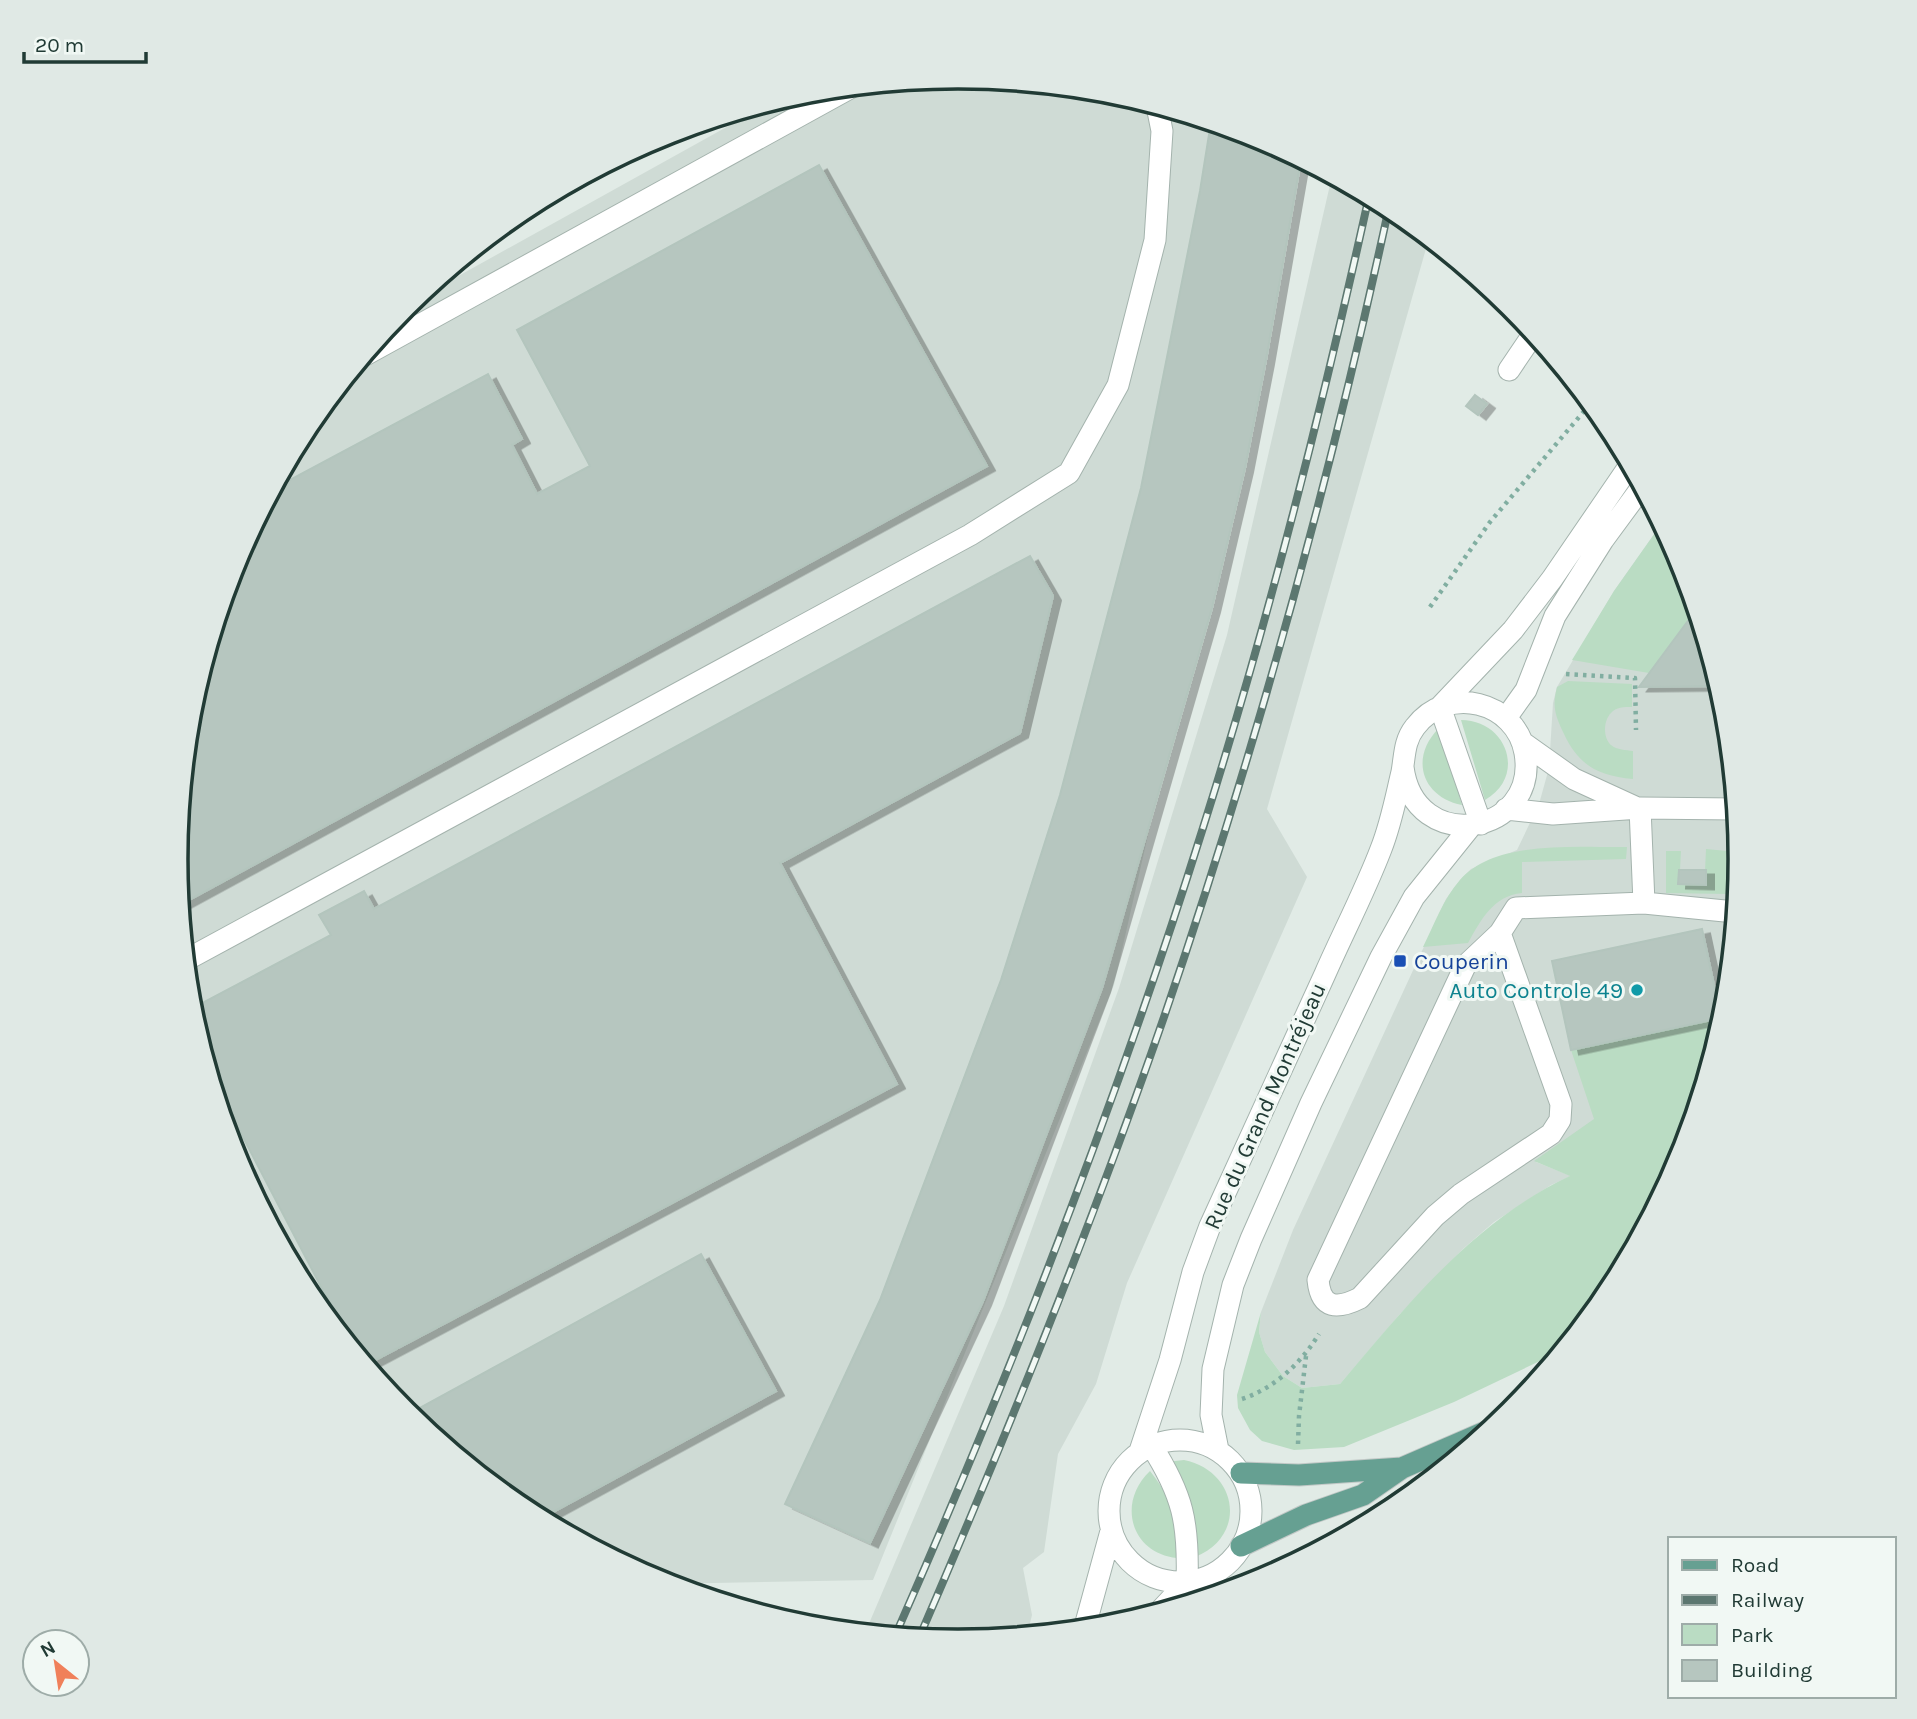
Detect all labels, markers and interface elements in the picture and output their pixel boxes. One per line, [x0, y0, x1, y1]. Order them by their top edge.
scale bar [24, 21, 147, 65]
text: 20 m [35, 33, 84, 57]
place label: Couperin [1414, 948, 1509, 975]
marker: Couperin [1392, 953, 1408, 969]
place label: Auto Controle 49 [1449, 977, 1623, 1004]
street label: Rue du Grand Montréjeau [1198, 978, 1332, 1234]
marker: Auto Controle 49 [1629, 982, 1645, 998]
legend [1668, 1537, 1896, 1698]
text: Road [1731, 1553, 1779, 1577]
text: Railway [1731, 1588, 1804, 1612]
text: Park [1731, 1623, 1774, 1647]
north arrow [21, 1628, 91, 1698]
text: N [37, 1636, 59, 1662]
text: Building [1731, 1658, 1812, 1682]

